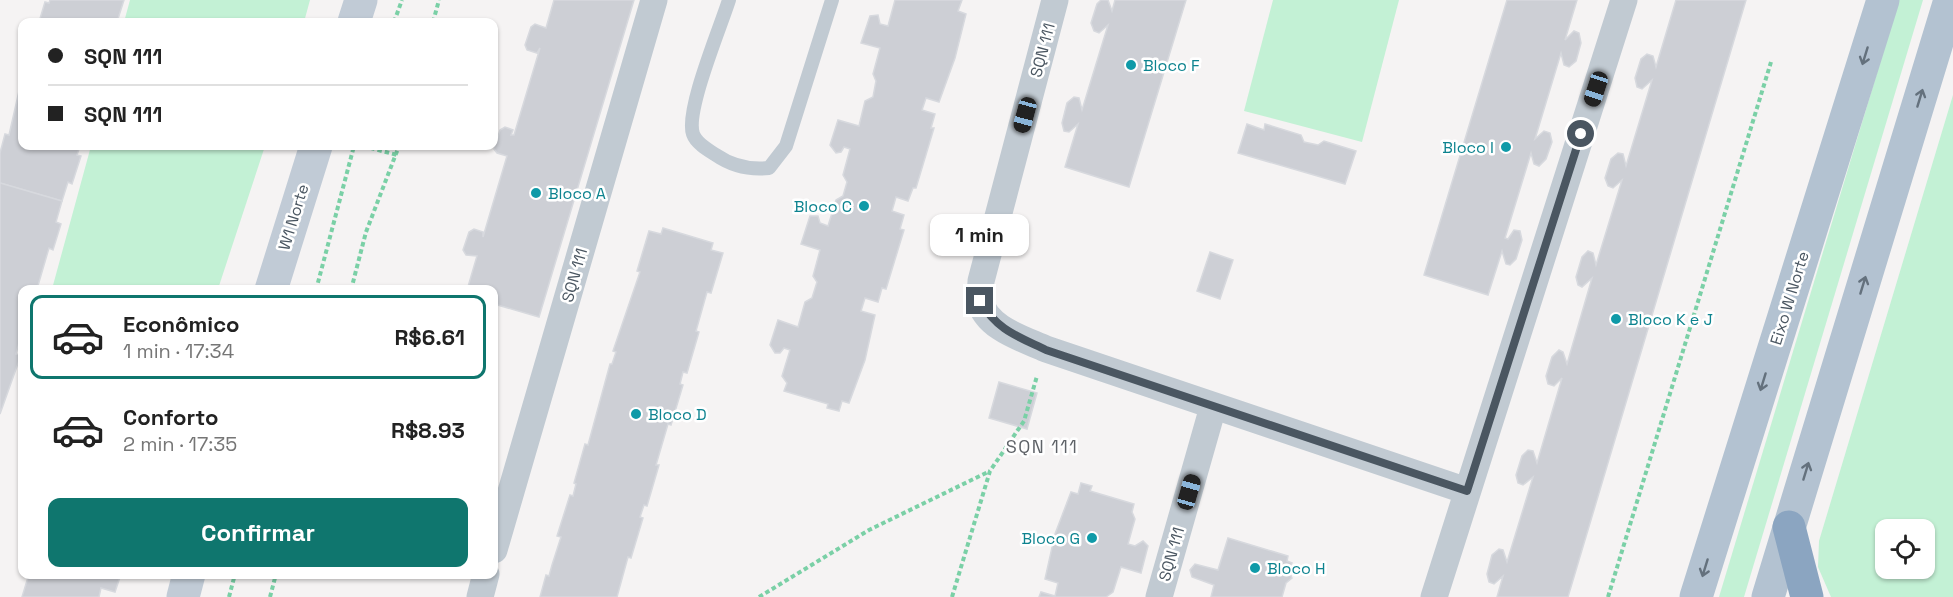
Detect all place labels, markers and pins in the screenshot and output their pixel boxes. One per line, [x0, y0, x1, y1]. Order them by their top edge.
place label: Bloco F [1143, 55, 1200, 76]
marker: Bloco F [1124, 58, 1138, 72]
place label: Bloco I [1442, 137, 1494, 158]
marker: Bloco I [1499, 140, 1513, 154]
place label: Bloco A [548, 183, 606, 204]
marker: Bloco A [529, 186, 543, 200]
place label: Bloco C [794, 196, 852, 217]
marker: Bloco C [857, 199, 871, 213]
place label: Bloco K e J [1628, 309, 1713, 330]
marker: Bloco K e J [1609, 312, 1623, 326]
place label: Bloco D [648, 404, 707, 425]
marker: Bloco D [629, 407, 643, 421]
place label: Bloco G [1021, 528, 1080, 549]
marker: Bloco G [1085, 531, 1099, 545]
place label: Bloco H [1267, 558, 1325, 579]
marker: Bloco H [1248, 561, 1262, 575]

